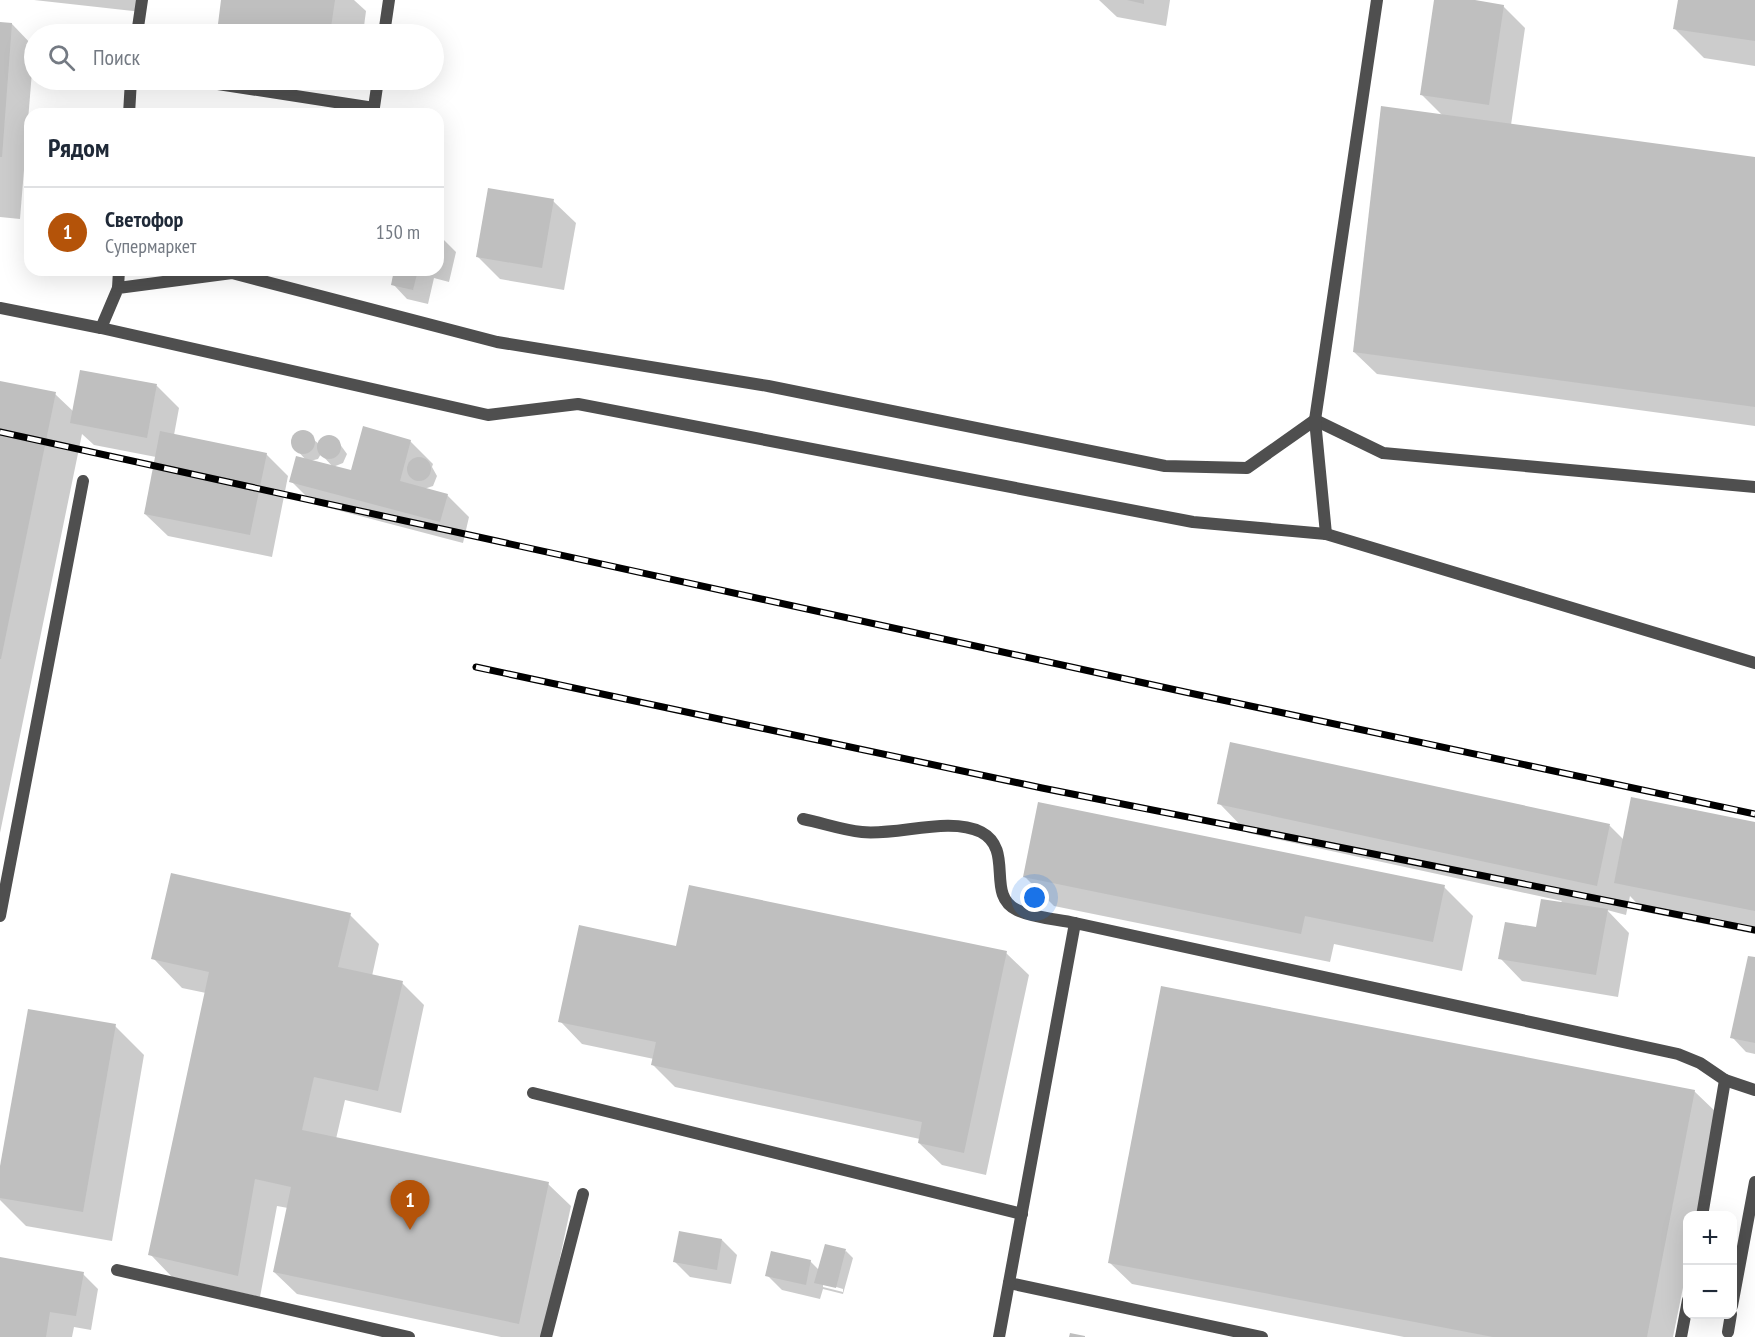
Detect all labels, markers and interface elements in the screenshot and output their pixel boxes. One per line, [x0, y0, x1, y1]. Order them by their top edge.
search box [24, 24, 444, 90]
icon: search [45, 41, 78, 74]
text: Поиск [93, 43, 140, 71]
text: Рядом [48, 131, 109, 164]
text: Светофор [105, 205, 183, 233]
text: 1 [63, 219, 72, 245]
text: 150 m [376, 219, 420, 245]
text: Супермаркет [105, 233, 196, 259]
your location [1020, 883, 1049, 912]
pin: 1 [390, 1180, 430, 1230]
map controls [1683, 1211, 1737, 1319]
button: + [1683, 1211, 1737, 1265]
button: − [1683, 1265, 1737, 1319]

